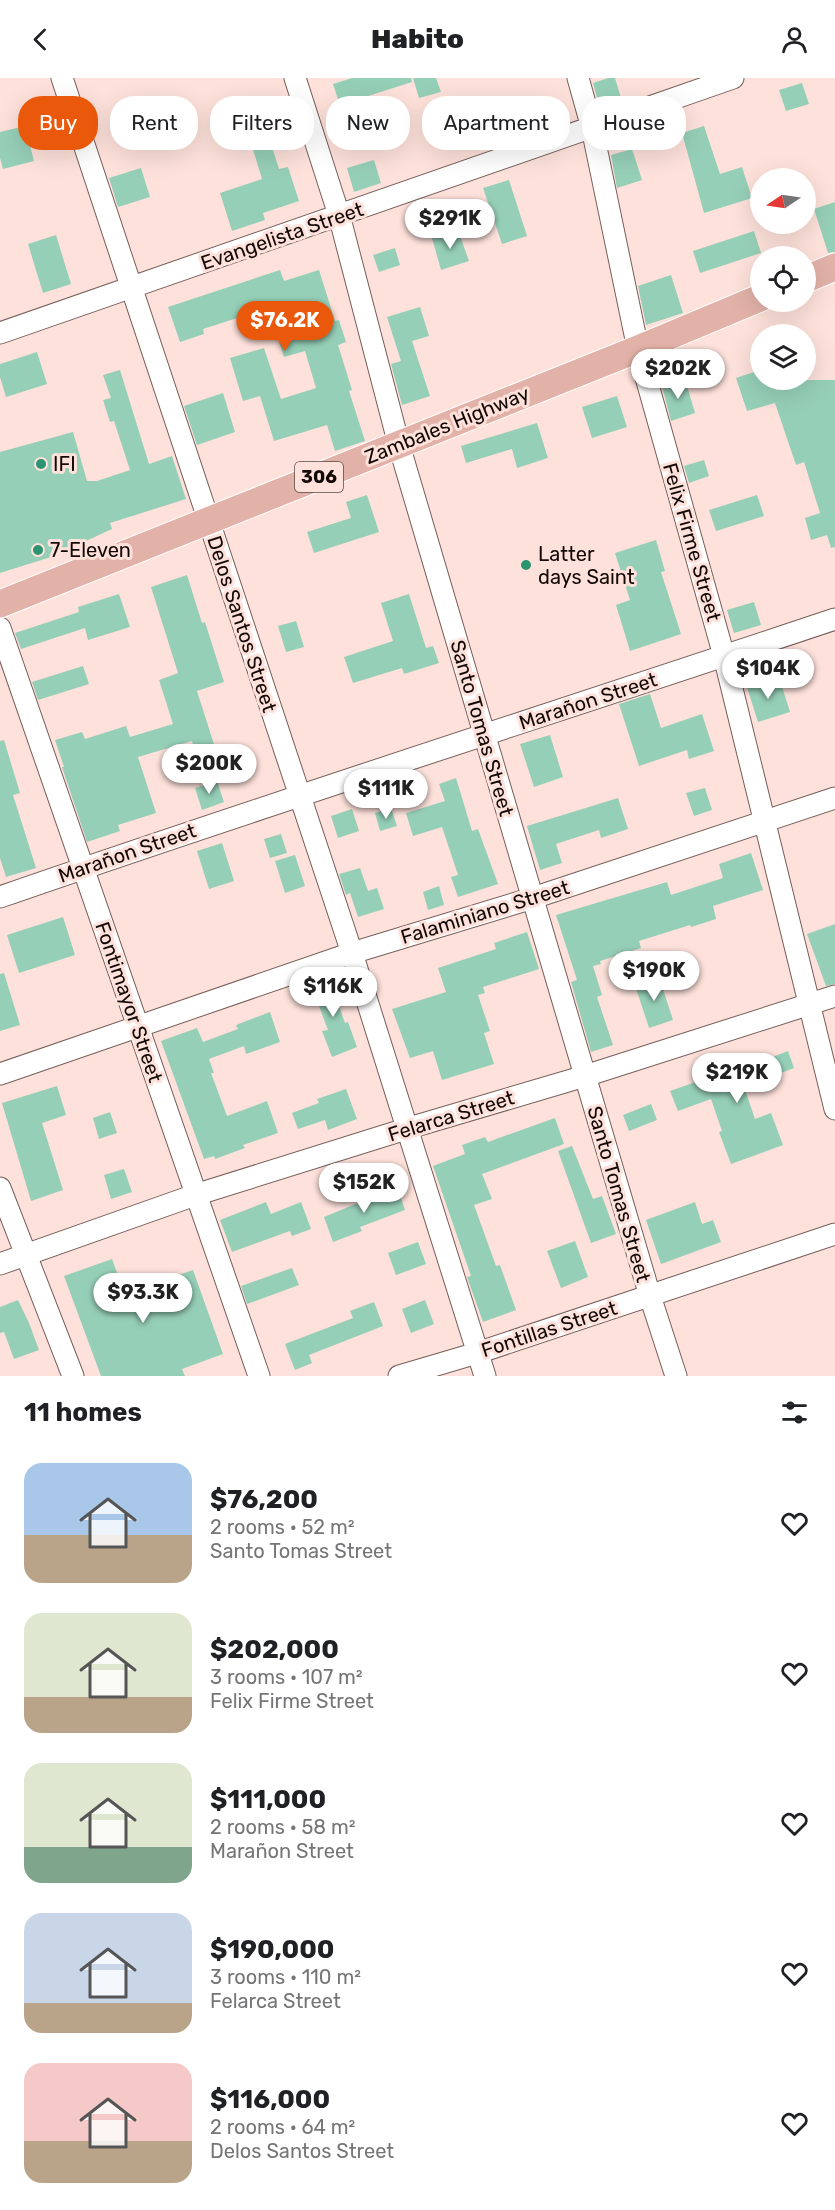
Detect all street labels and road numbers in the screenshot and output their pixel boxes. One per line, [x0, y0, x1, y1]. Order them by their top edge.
street label: Evangelista Street [198, 197, 367, 275]
street label: Zambales Highway [361, 381, 533, 469]
street label: Felix Firme Street [658, 460, 726, 624]
road number: 306 [295, 462, 343, 492]
street label: Delos Santos Street [202, 533, 282, 715]
street label: Santo Tomas Street [445, 637, 519, 819]
street label: Marañon Street [516, 667, 660, 735]
street label: Marañon Street [55, 818, 199, 888]
street label: Falaminiano Street [398, 875, 572, 949]
street label: Fontimayor Street [90, 919, 168, 1086]
street label: Felarca Street [385, 1085, 517, 1147]
street label: Santo Tomas Street [582, 1103, 656, 1285]
street label: Fontillas Street [478, 1296, 620, 1362]

